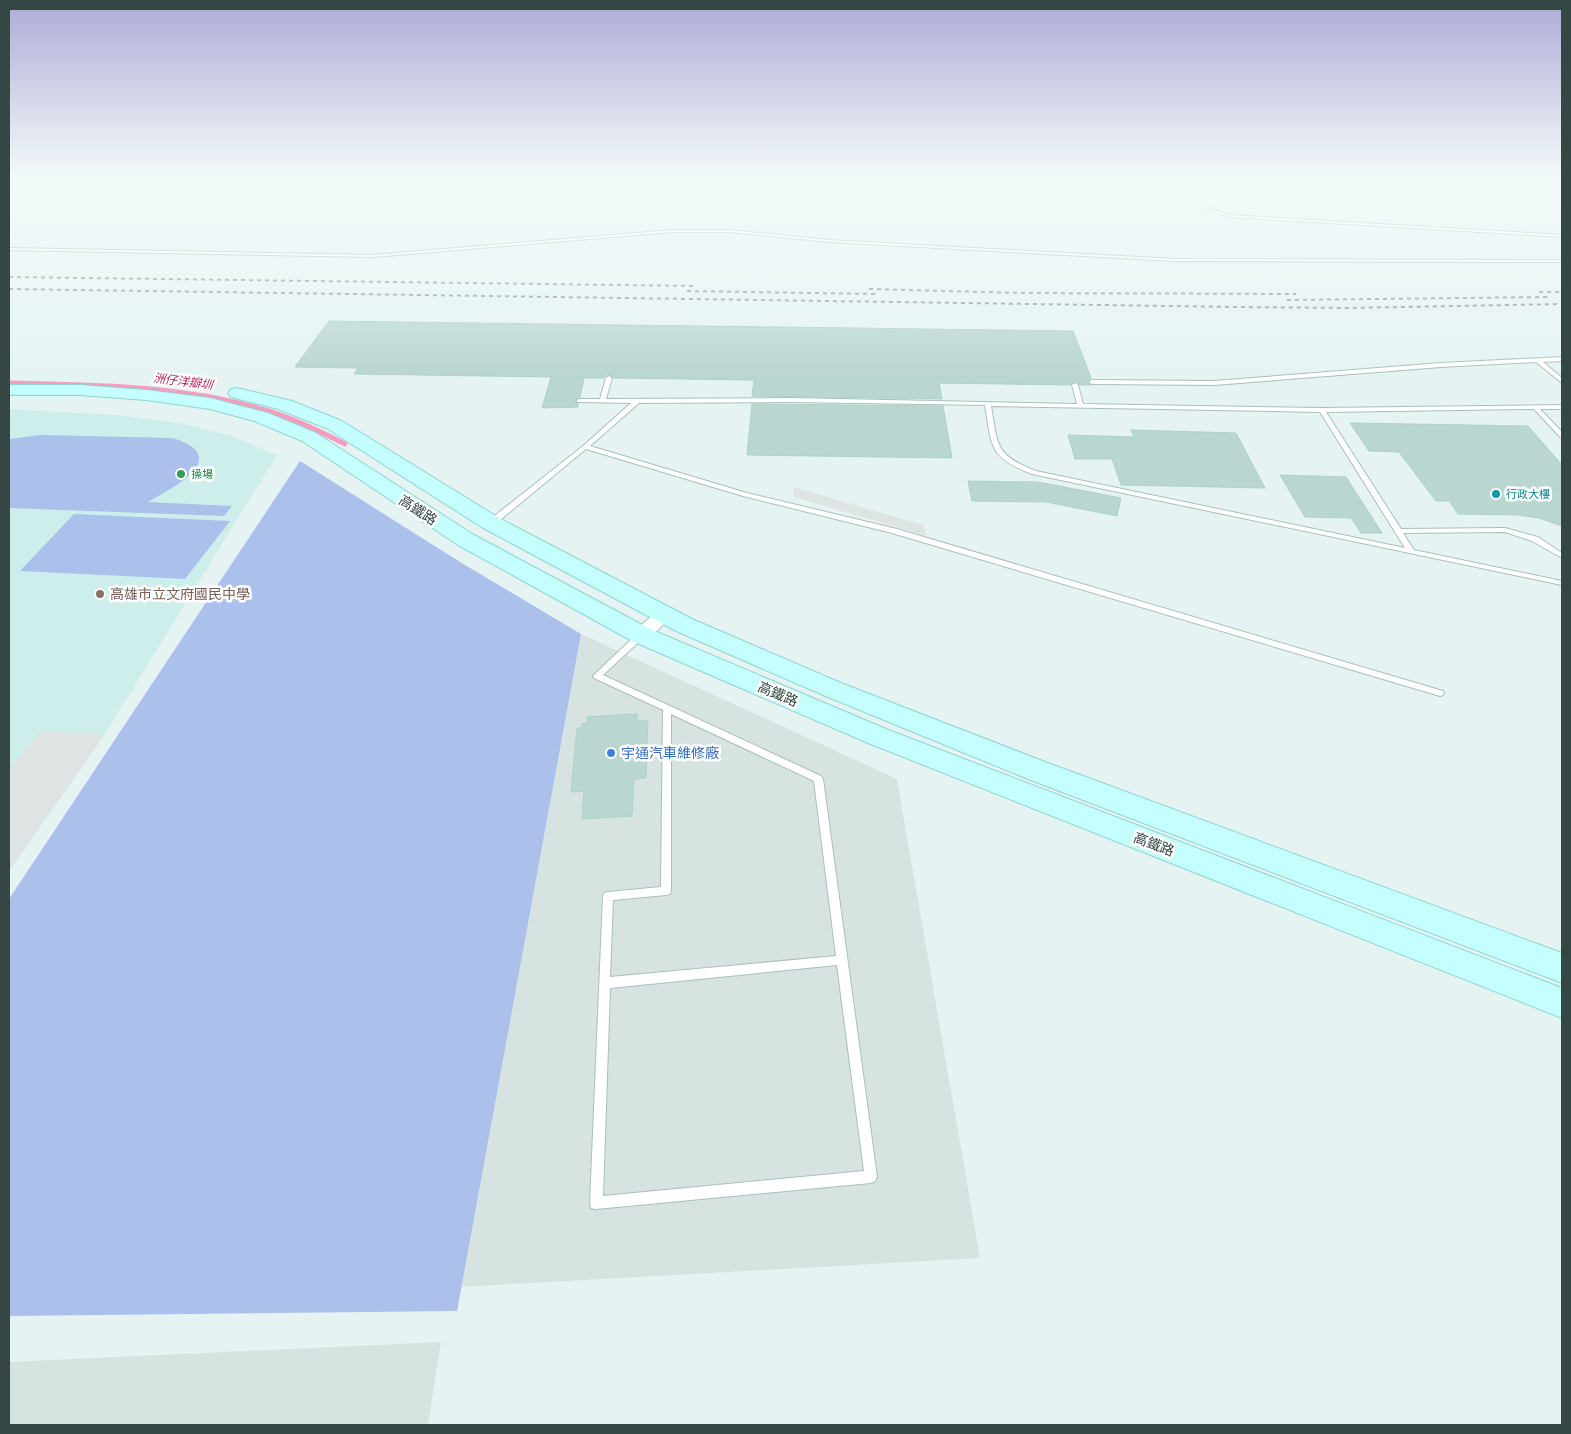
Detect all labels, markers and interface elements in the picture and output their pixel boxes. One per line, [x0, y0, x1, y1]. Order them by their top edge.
water label: 洲仔洋瓣圳 [152, 369, 216, 393]
place label: 操場 [191, 466, 213, 482]
marker: 操場 [175, 468, 187, 480]
place label: 行政大樓 [1506, 486, 1550, 502]
marker: 行政大樓 [1490, 488, 1502, 500]
street label: 高鐵路 [395, 490, 441, 530]
place label: 高雄市立文府國民中學 [110, 584, 250, 604]
marker: 高雄市立文府國民中學 [94, 588, 106, 600]
street label: 高鐵路 [755, 677, 801, 711]
place label: 宇通汽車維修廠 [621, 743, 719, 763]
marker: 宇通汽車維修廠 [605, 747, 617, 759]
street label: 高鐵路 [1131, 827, 1177, 861]

